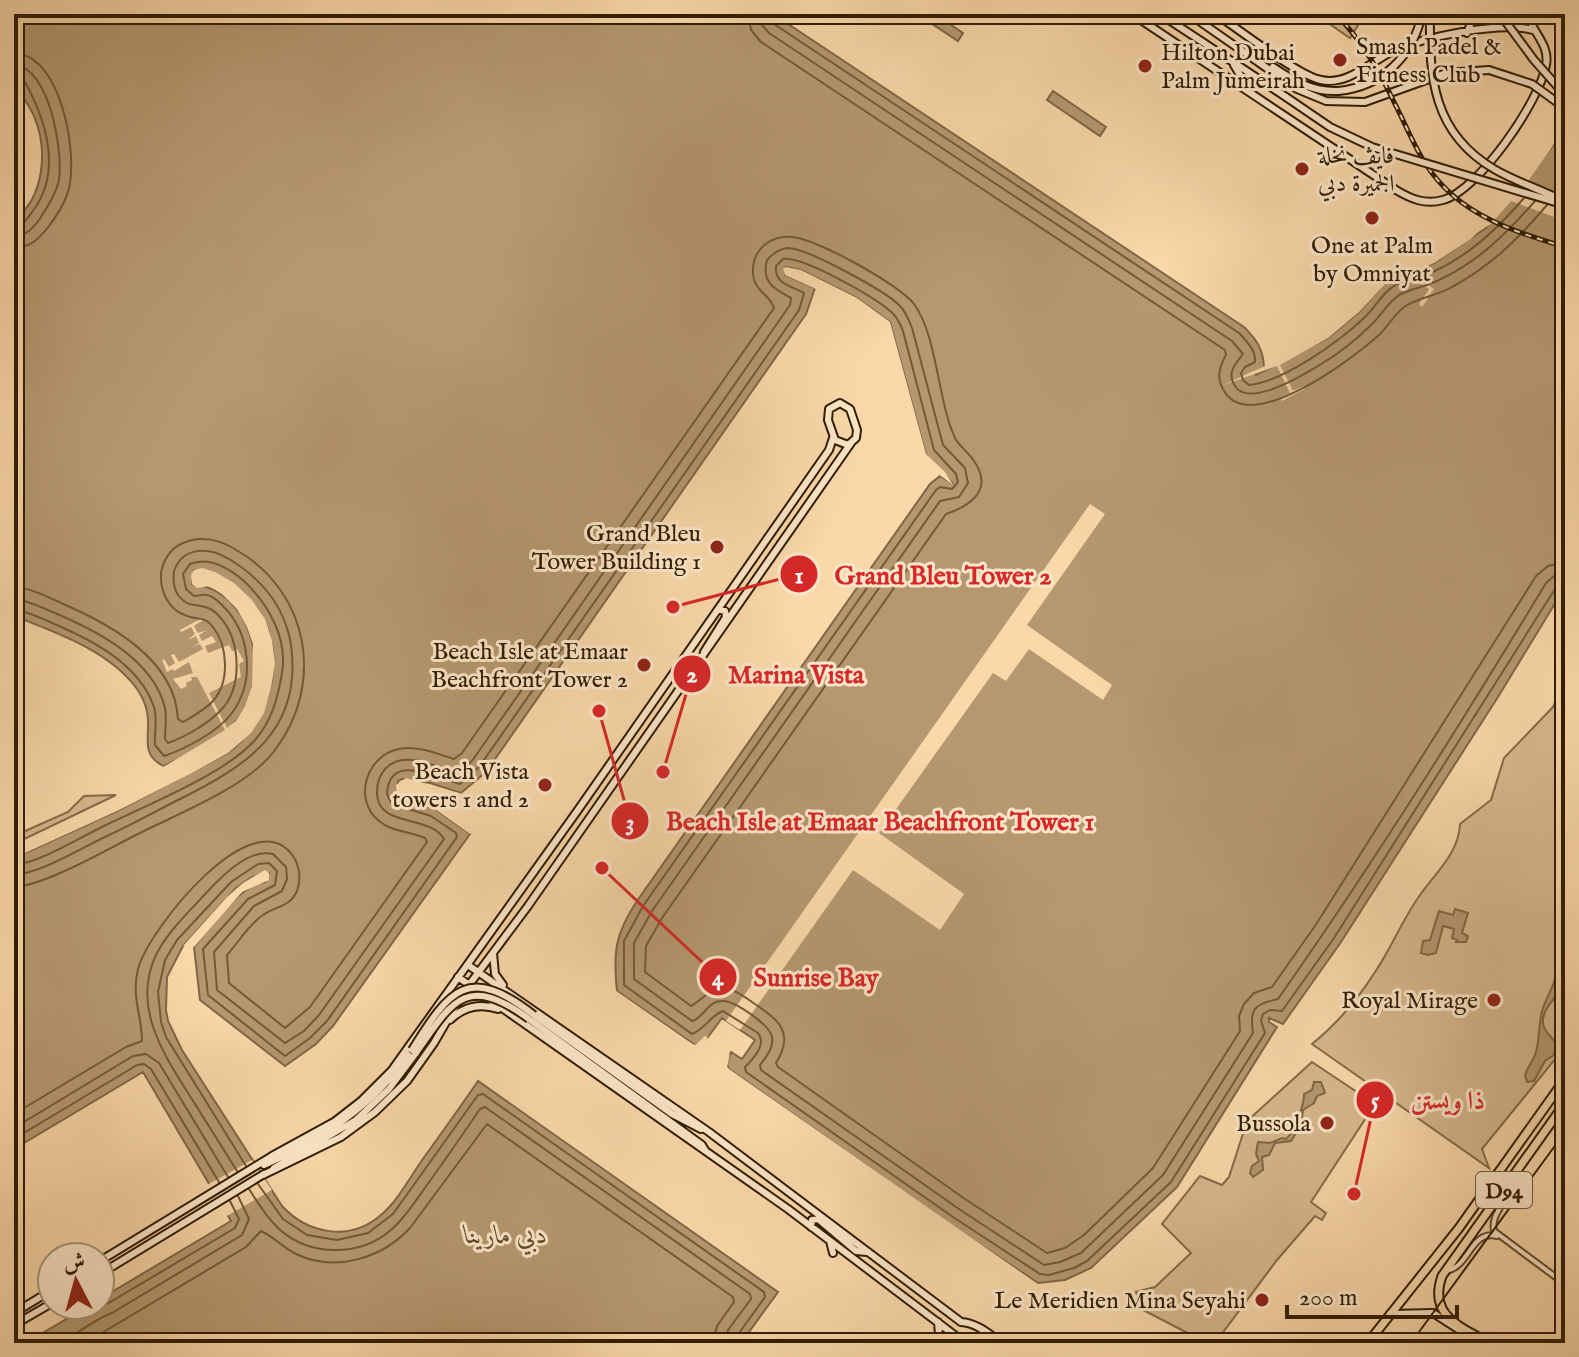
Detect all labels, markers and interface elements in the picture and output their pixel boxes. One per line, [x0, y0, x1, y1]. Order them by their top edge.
place label: Smash Padel & Fitness Club [1356, 32, 1501, 91]
place label: Hilton Dubai Palm Jumeirah [1161, 38, 1305, 97]
marker: Smash Padel & Fitness Club [1331, 51, 1349, 69]
marker: Hilton Dubai Palm Jumeirah [1136, 57, 1154, 75]
place label: فايڤ نخلة الجميرة دبي [1317, 141, 1394, 202]
marker: فايڤ نخلة الجميرة دبي [1293, 160, 1311, 178]
marker: One at Palm by Omniyat [1363, 209, 1381, 227]
place label: One at Palm by Omniyat [1311, 231, 1433, 290]
place label: Grand Bleu Tower Building 1 [532, 519, 701, 578]
marker: Grand Bleu Tower Building 1 [708, 538, 726, 556]
callout: Grand Bleu Tower 2 [779, 549, 1068, 599]
text: Grand Bleu Tower 2 [835, 560, 1051, 593]
text: 1 [795, 561, 804, 592]
place label: Beach Isle at Emaar Beachfront Tower 2 [431, 637, 628, 696]
callout: Marina Vista [672, 649, 880, 699]
marker: Beach Isle at Emaar Beachfront Tower 2 [635, 656, 653, 674]
text: Marina Vista [728, 659, 865, 692]
text: 2 [686, 660, 698, 691]
place label: Beach Vista towers 1 and 2 [392, 757, 530, 816]
marker: Beach Vista towers 1 and 2 [536, 776, 554, 794]
callout: Beach Isle at Emaar Beachfront Tower 1 [610, 796, 1111, 846]
text: Beach Isle at Emaar Beachfront Tower 1 [666, 806, 1094, 839]
text: 3 [626, 808, 634, 839]
callout: Sunrise Bay [698, 952, 894, 1002]
text: Sunrise Bay [754, 962, 880, 995]
text: 4 [712, 963, 725, 994]
place label: Royal Mirage [1341, 986, 1478, 1017]
marker: Royal Mirage [1485, 991, 1503, 1009]
callout: ذا ويستن [1355, 1075, 1501, 1125]
text: ذا ويستن [1411, 1085, 1485, 1118]
text: 5 [1371, 1086, 1380, 1117]
place label: Bussola [1236, 1109, 1312, 1140]
marker: Bussola [1318, 1114, 1336, 1132]
road number: D94 [1476, 1172, 1532, 1208]
water label: دبي مارينا [463, 1219, 547, 1256]
north arrow [36, 1241, 116, 1321]
text: ش [62, 1248, 86, 1278]
scale bar [1287, 1269, 1457, 1319]
text: 200 m [1299, 1283, 1358, 1314]
place label: Le Meridien Mina Seyahi [994, 1286, 1246, 1317]
marker: Le Meridien Mina Seyahi [1253, 1291, 1271, 1309]

